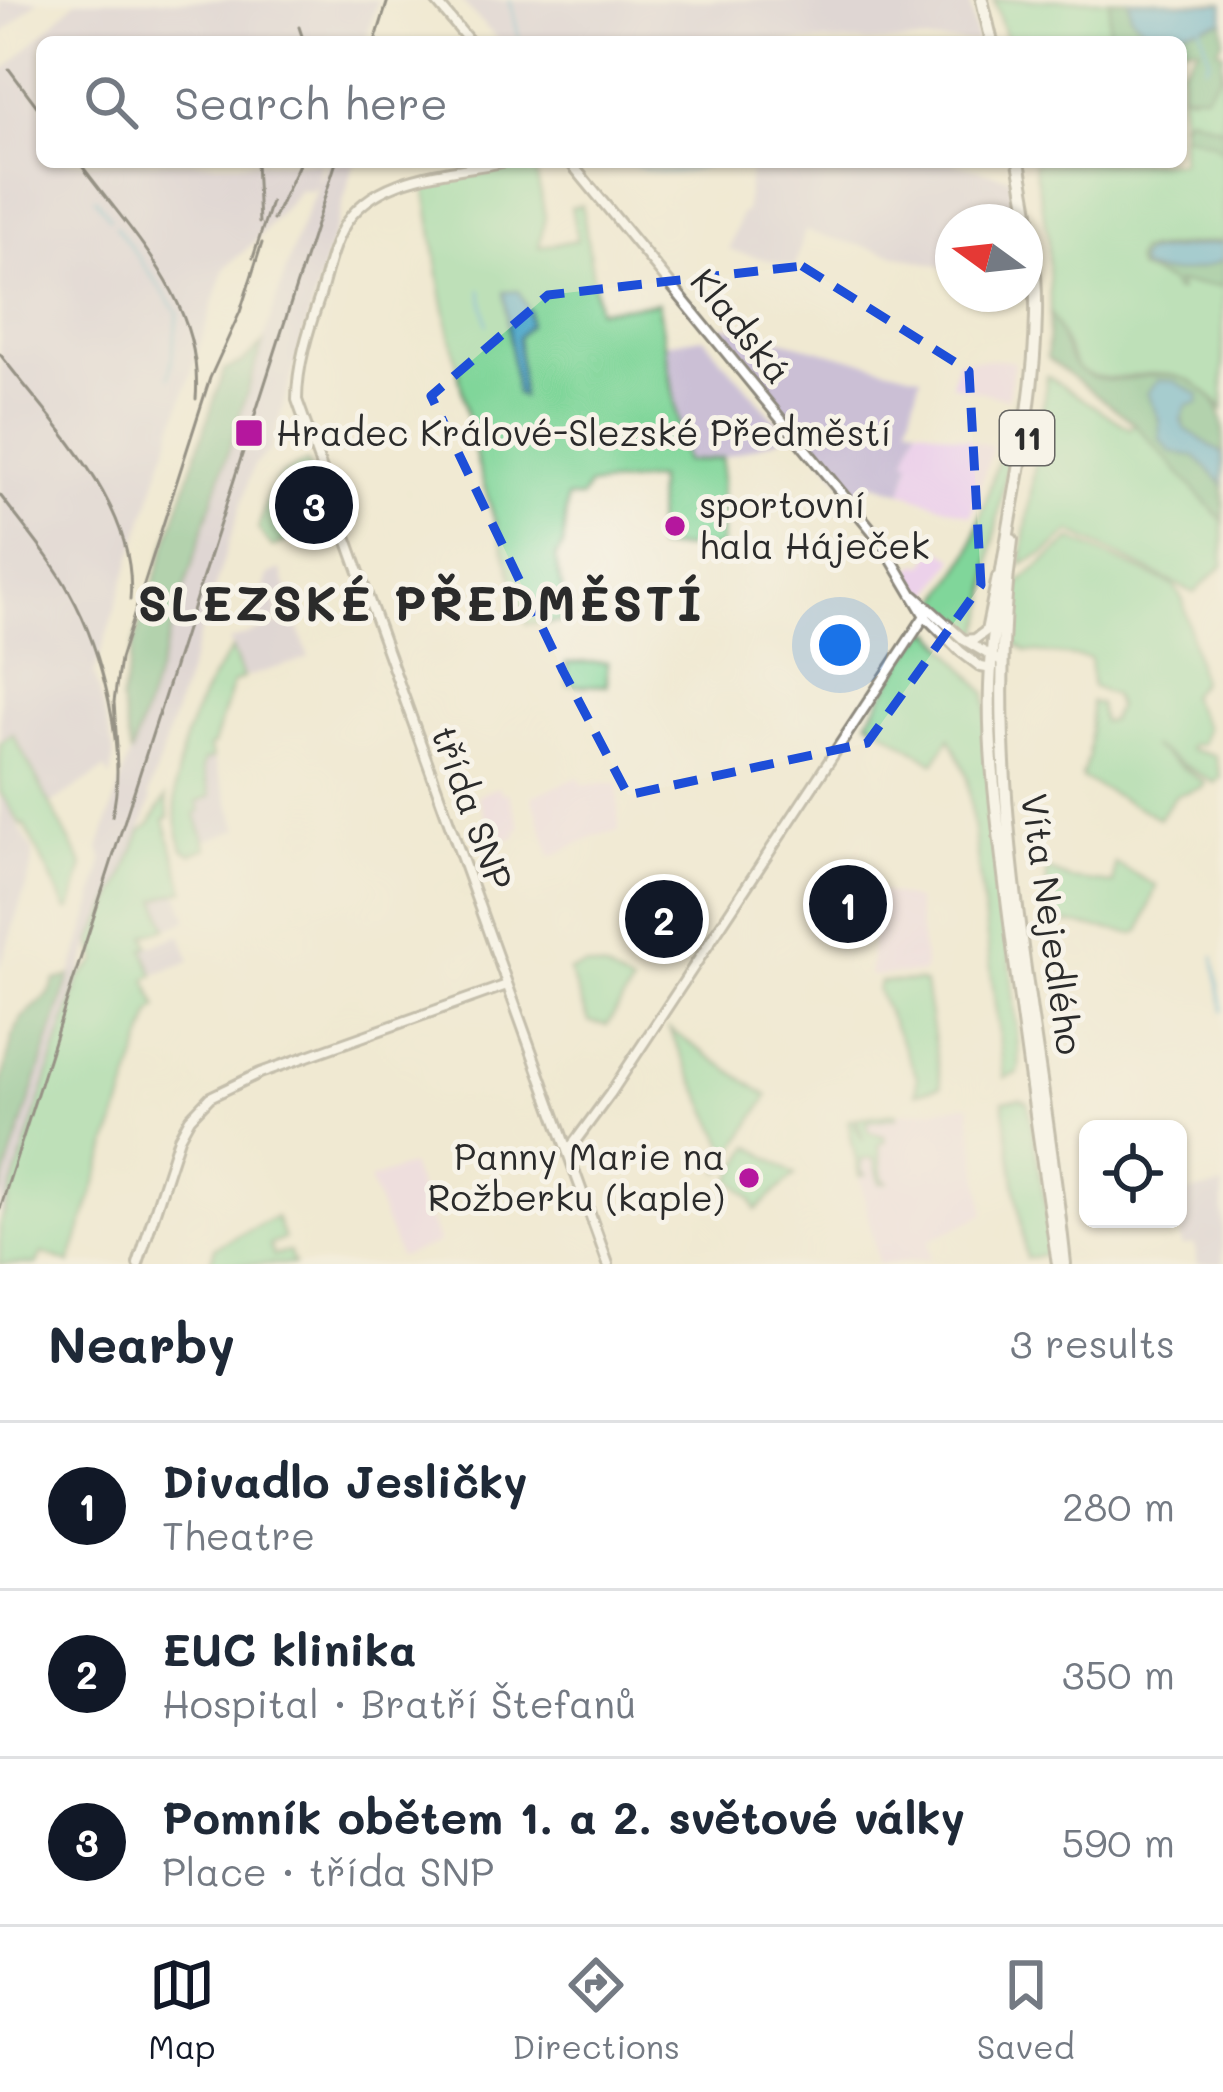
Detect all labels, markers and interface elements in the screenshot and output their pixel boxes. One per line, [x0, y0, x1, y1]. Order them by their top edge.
search box [36, 36, 1187, 168]
icon: search [78, 69, 144, 135]
text: Search here [174, 73, 448, 131]
north arrow [935, 204, 1043, 312]
street label: Kladská [681, 258, 803, 392]
place label: Hradec Králové-Slezské Předměstí [276, 408, 892, 455]
road number: 11 [1000, 411, 1054, 465]
marker: Hradec Králové-Slezské Předměstí [233, 417, 265, 449]
pin: 3 [275, 460, 353, 550]
place label: sportovní hala Háječek [699, 480, 930, 568]
marker: sportovní hala Háječek [662, 513, 688, 539]
district label: SLEZSKÉ PŘEDMĚSTÍ [138, 571, 704, 633]
your location [810, 615, 870, 675]
street label: třída SNP [422, 719, 525, 896]
street label: Víta Nejedlého [1012, 790, 1095, 1057]
pin: 1 [809, 859, 887, 949]
pin: 2 [625, 874, 703, 964]
map controls [1079, 1120, 1187, 1228]
button: locate [1079, 1120, 1187, 1228]
place label: Panny Marie na Rožberku (kaple) [427, 1132, 725, 1220]
marker: Panny Marie na Rožberku (kaple) [736, 1165, 762, 1191]
text: Nearby [48, 1309, 235, 1376]
text: 3 results [1010, 1317, 1175, 1368]
text: Divadlo Jesličky [162, 1451, 528, 1509]
text: 1 [78, 1480, 96, 1531]
text: 280 m [1062, 1480, 1175, 1531]
text: Theatre [162, 1509, 315, 1560]
text: EUC klinika [162, 1619, 417, 1677]
text: 2 [76, 1648, 98, 1699]
text: 350 m [1062, 1648, 1175, 1699]
text: Hospital · Bratří Štefanů [162, 1677, 636, 1728]
text: Pomník obětem 1. a 2. světové války [162, 1787, 965, 1845]
text: 3 [75, 1816, 99, 1867]
text: 590 m [1062, 1816, 1175, 1867]
text: Place · třída SNP [162, 1845, 494, 1896]
tab: Map [148, 1952, 216, 2067]
tab: Directions [512, 1952, 680, 2067]
tab: Saved [977, 1952, 1075, 2067]

